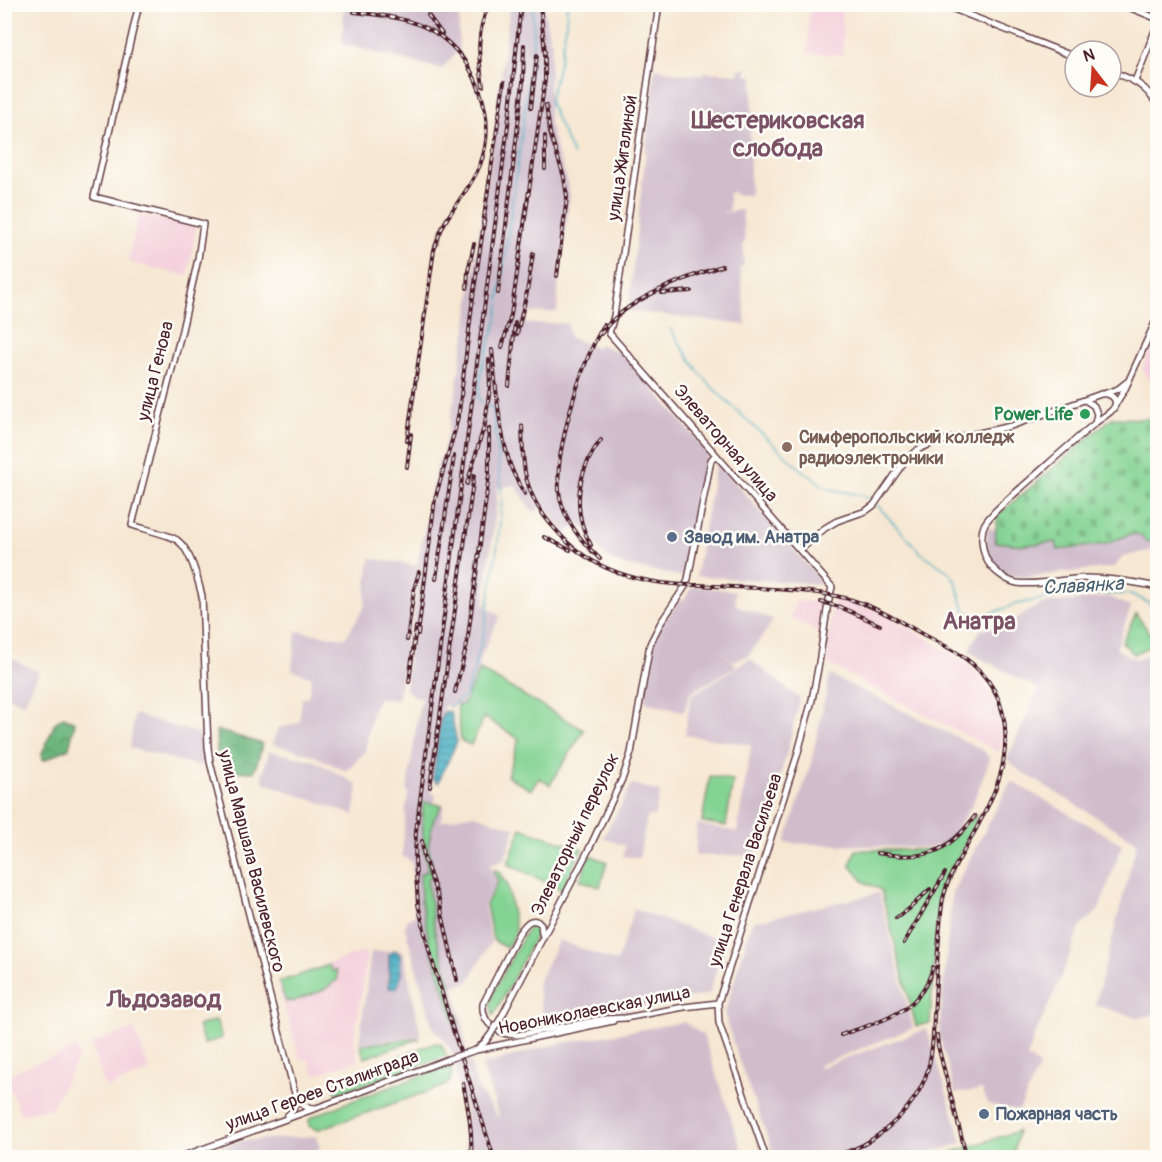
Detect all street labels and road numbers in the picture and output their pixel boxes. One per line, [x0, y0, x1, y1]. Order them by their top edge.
street label: улица Жигалиной [602, 94, 643, 223]
street label: улица Генова [132, 319, 179, 424]
street label: Элеваторная улица [668, 380, 783, 507]
street label: улица Маршала Василевского [213, 747, 290, 975]
street label: Элеваторный переулок [526, 749, 625, 919]
street label: улица Генерала Васильева [703, 770, 788, 971]
street label: Новониколаевская улица [496, 981, 692, 1040]
street label: улица Героев Сталинграда [222, 1045, 422, 1136]

